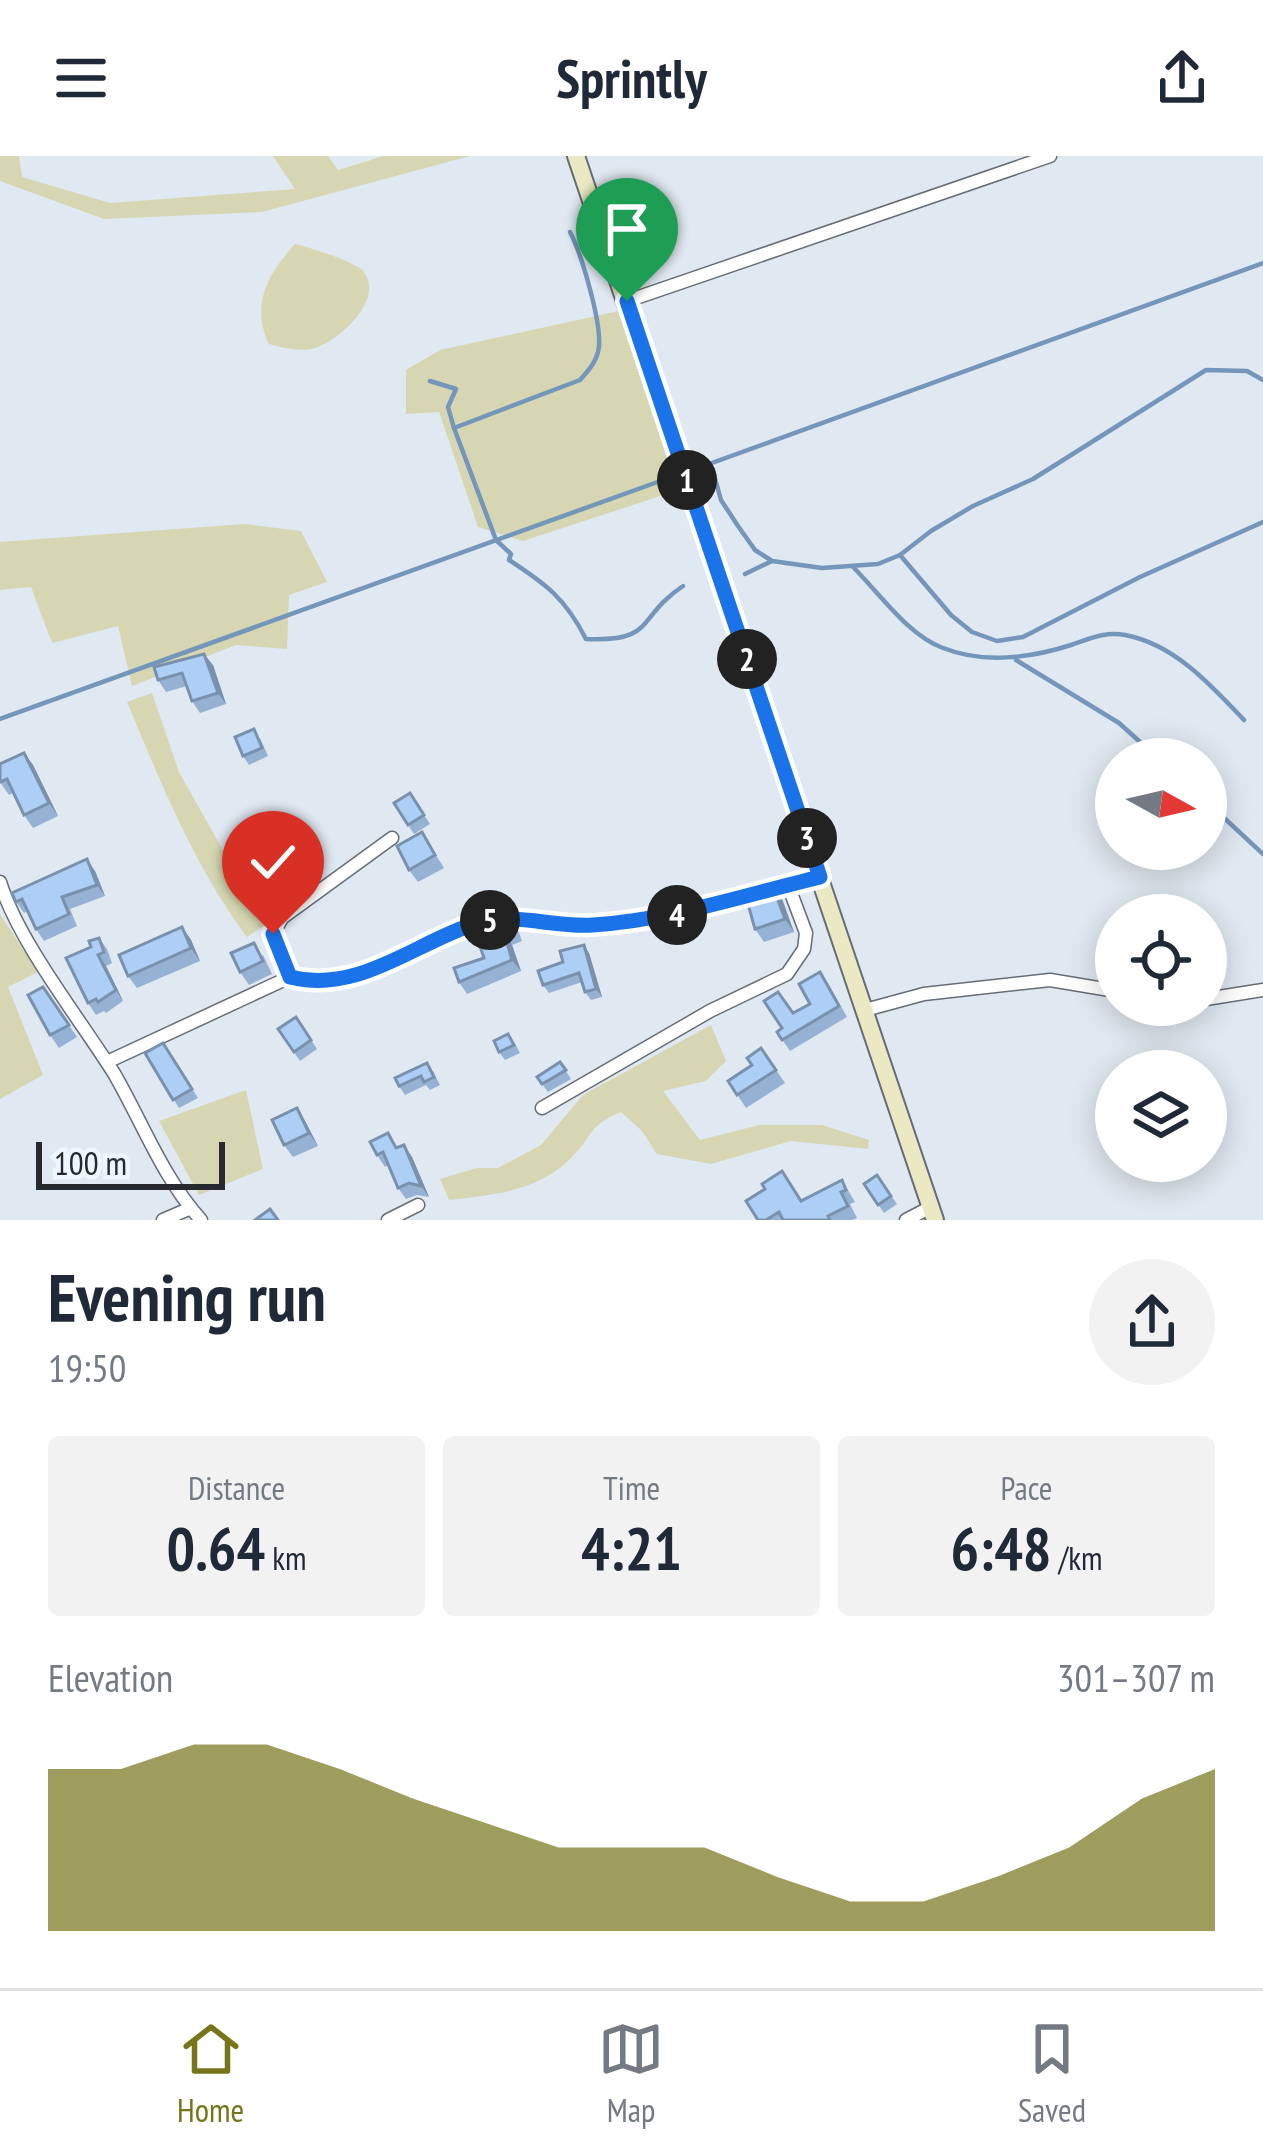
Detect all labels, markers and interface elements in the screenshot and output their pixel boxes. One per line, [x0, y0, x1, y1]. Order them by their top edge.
text: Sprintly [556, 43, 707, 113]
icon: menu [48, 45, 114, 111]
icon: share [1149, 45, 1215, 111]
pin [576, 178, 678, 301]
icon: arrive [594, 196, 660, 262]
pin: 1 [657, 450, 717, 510]
text: 1 [679, 458, 695, 501]
pin: 2 [717, 629, 777, 689]
text: 2 [739, 637, 755, 680]
north arrow [1095, 738, 1227, 870]
map controls [1095, 738, 1227, 1182]
pin: 3 [777, 808, 837, 868]
pin [222, 811, 324, 934]
text: 3 [799, 816, 815, 859]
icon: check [240, 829, 306, 895]
pin: 4 [647, 885, 707, 945]
pin: 5 [460, 890, 520, 950]
text: 4 [669, 893, 685, 936]
button: locate [1095, 894, 1227, 1026]
text: 5 [482, 898, 498, 941]
button: layers [1095, 1050, 1227, 1182]
scale bar [36, 1136, 225, 1189]
text: 100 m [54, 1141, 127, 1184]
text: Evening run [48, 1254, 326, 1339]
button: share [1089, 1259, 1215, 1385]
text: 19:50 [48, 1342, 126, 1393]
text: Distance [188, 1466, 285, 1509]
text: Time [603, 1466, 660, 1509]
text: Pace [1000, 1466, 1053, 1509]
text: 0.64 [166, 1509, 265, 1587]
text: 4:21 [581, 1509, 682, 1587]
text: 6:48 [950, 1509, 1052, 1587]
text: km [265, 1536, 307, 1579]
text: /km [1052, 1536, 1103, 1579]
text: Elevation [48, 1652, 173, 1703]
text: 301–307 m [1057, 1652, 1215, 1703]
tab: Home [177, 2016, 244, 2131]
tab: Map [598, 2016, 664, 2131]
tab: Saved [1018, 2016, 1086, 2131]

